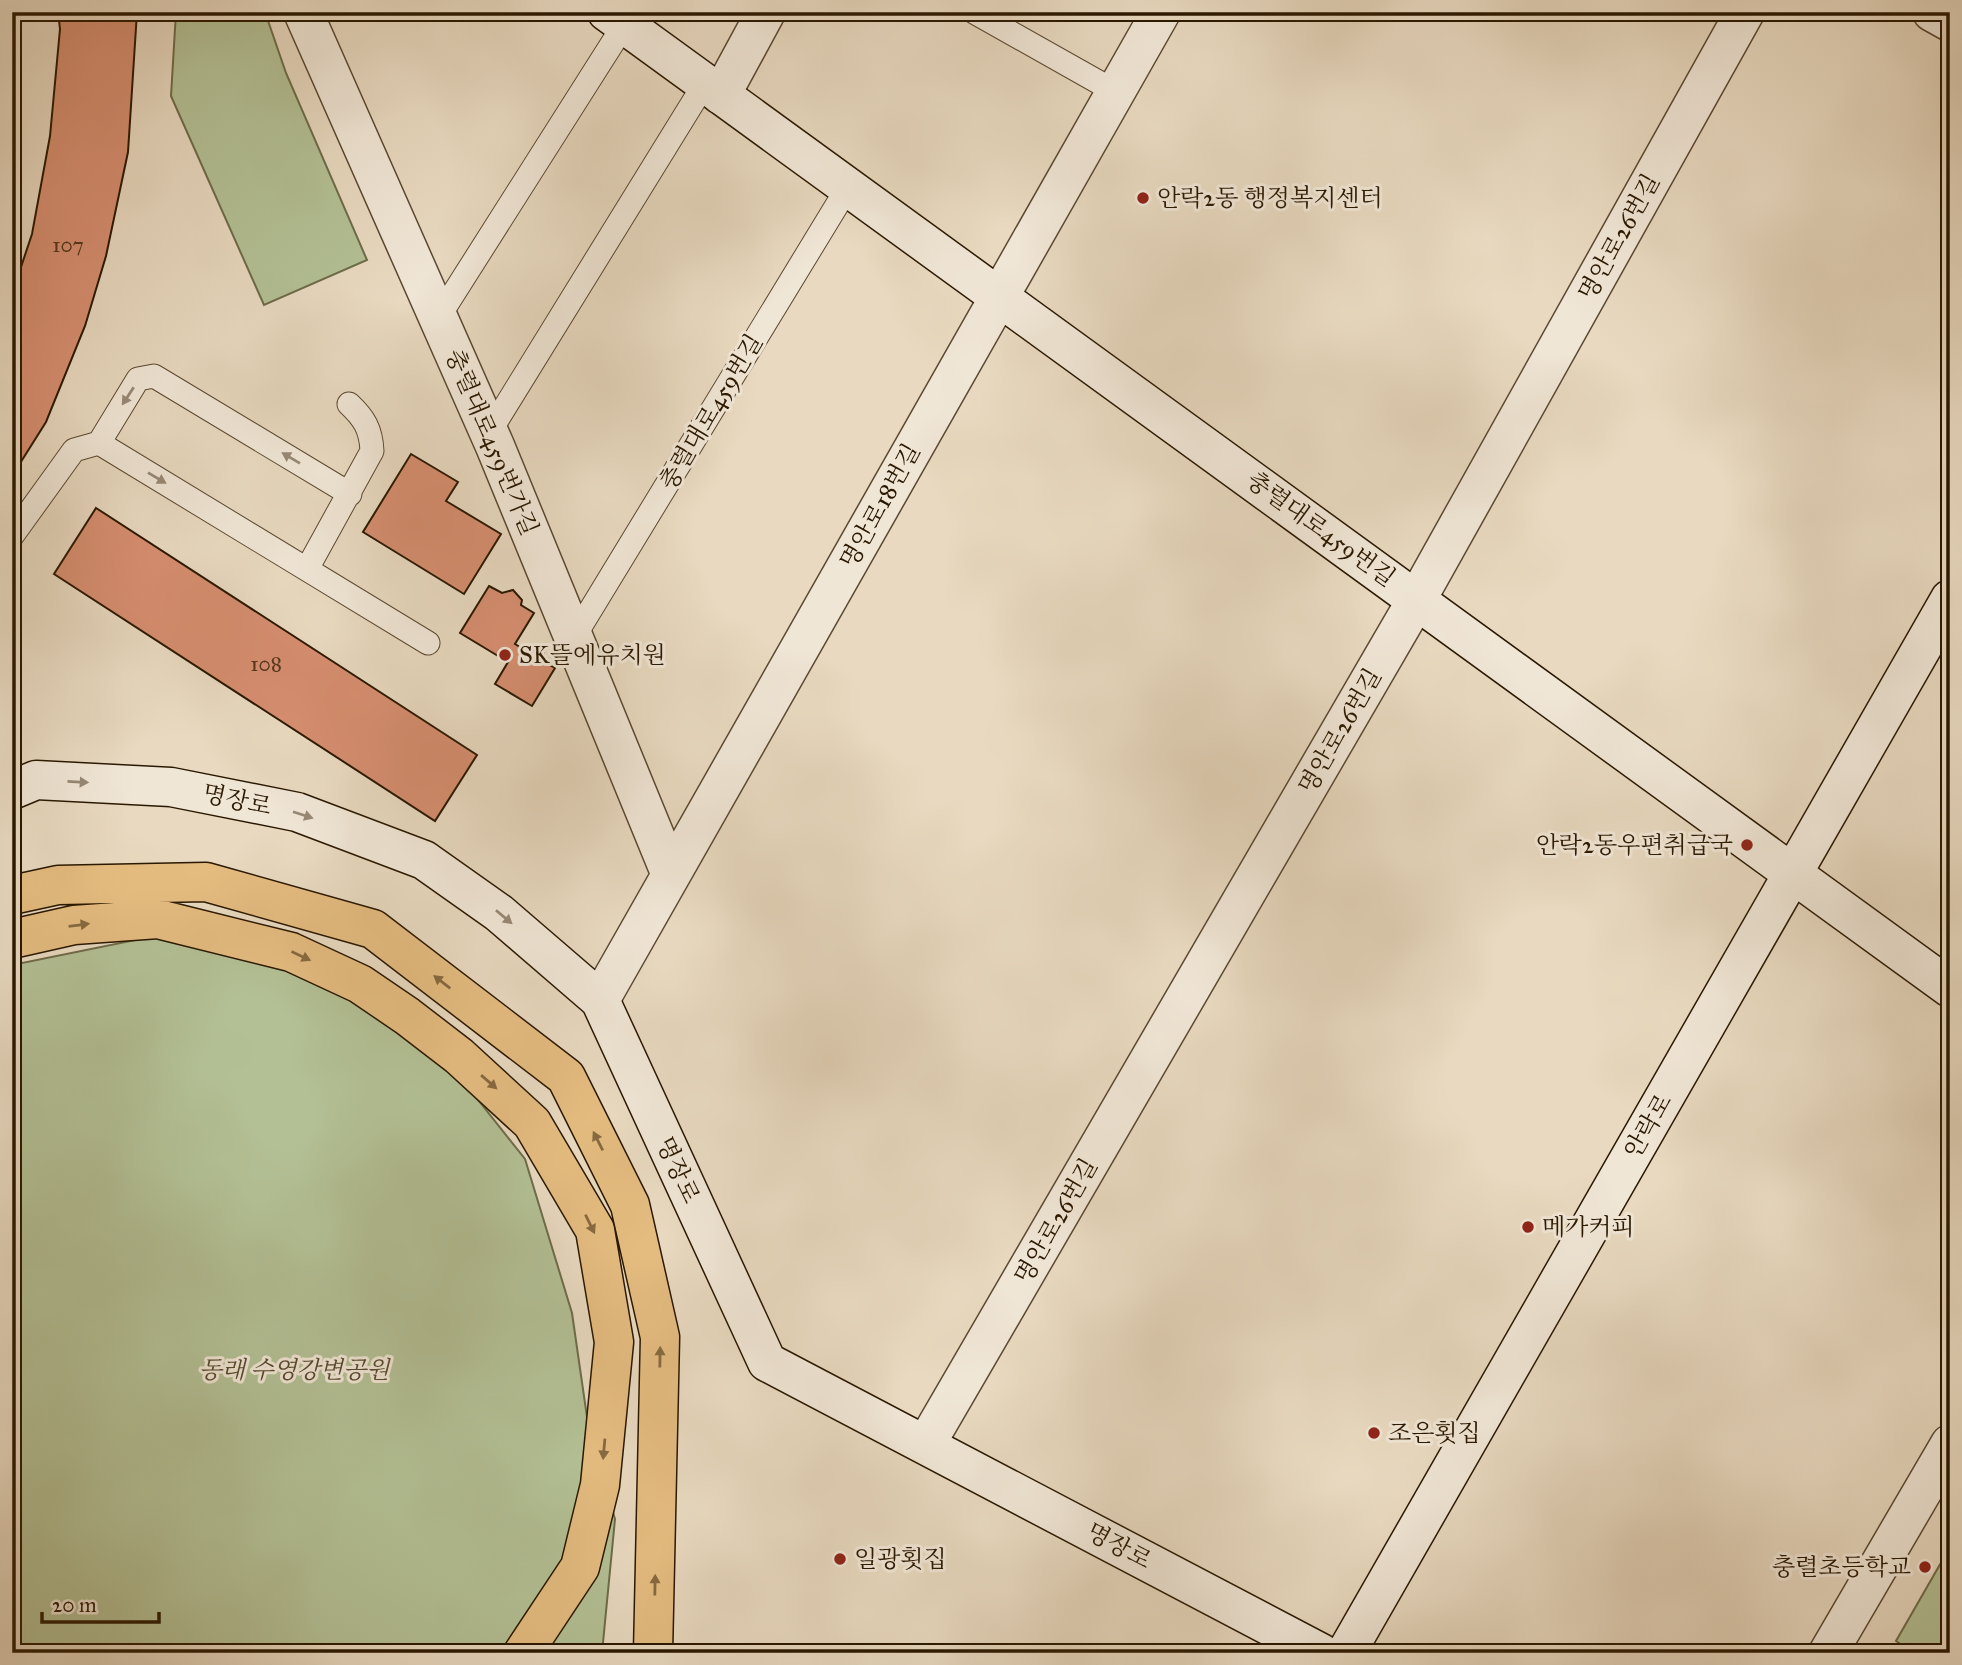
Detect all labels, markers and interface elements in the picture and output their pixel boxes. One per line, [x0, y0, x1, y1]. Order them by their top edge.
street label: 명안로26번길 [1572, 168, 1666, 306]
place label: 안락2동 행정복지센터 [1157, 183, 1383, 213]
marker: 안락2동 행정복지센터 [1135, 190, 1151, 206]
house number: 107 [52, 232, 84, 258]
street label: 충렬대로459번길 [653, 329, 769, 495]
street label: 충렬대로459번가길 [439, 344, 545, 540]
one-way arrow [121, 386, 134, 405]
street label: 명안로18번길 [833, 438, 927, 574]
one-way arrow [282, 452, 301, 465]
street label: 충렬대로459번길 [1241, 465, 1401, 593]
one-way arrow [148, 472, 167, 485]
place label: SK뜰에유치원 [519, 640, 666, 670]
marker: SK뜰에유치원 [497, 647, 513, 663]
house number: 108 [250, 651, 282, 677]
street label: 명안로26번길 [1292, 663, 1388, 799]
one-way arrow [68, 777, 90, 788]
street label: 명장로 [200, 778, 274, 822]
one-way arrow [292, 810, 313, 821]
place label: 안락2동우편취급국 [1536, 830, 1733, 860]
marker: 안락2동우편취급국 [1739, 837, 1755, 853]
one-way arrow [495, 909, 512, 924]
one-way arrow [68, 920, 90, 931]
one-way arrow [291, 951, 311, 962]
one-way arrow [433, 975, 451, 989]
one-way arrow [481, 1074, 498, 1089]
street label: 안락로 [1618, 1088, 1678, 1164]
one-way arrow [592, 1131, 603, 1151]
street label: 명장로 [650, 1132, 706, 1208]
street label: 명안로26번길 [1008, 1153, 1104, 1289]
place label: 메가커피 [1542, 1212, 1635, 1242]
one-way arrow [584, 1215, 596, 1235]
marker: 메가커피 [1520, 1219, 1536, 1235]
one-way arrow [654, 1346, 666, 1368]
park label: 동래 수영강변공원 [199, 1355, 391, 1385]
place label: 조은횟집 [1388, 1418, 1481, 1448]
marker: 조은횟집 [1366, 1425, 1382, 1441]
one-way arrow [598, 1438, 609, 1460]
street label: 명장로 [1081, 1516, 1157, 1576]
place label: 일광횟집 [854, 1544, 947, 1574]
marker: 일광횟집 [832, 1551, 848, 1567]
place label: 충렬초등학교 [1772, 1552, 1911, 1582]
marker: 충렬초등학교 [1917, 1559, 1933, 1575]
one-way arrow [649, 1573, 660, 1595]
scale bar [42, 1581, 159, 1625]
text: 20 m [52, 1592, 97, 1618]

